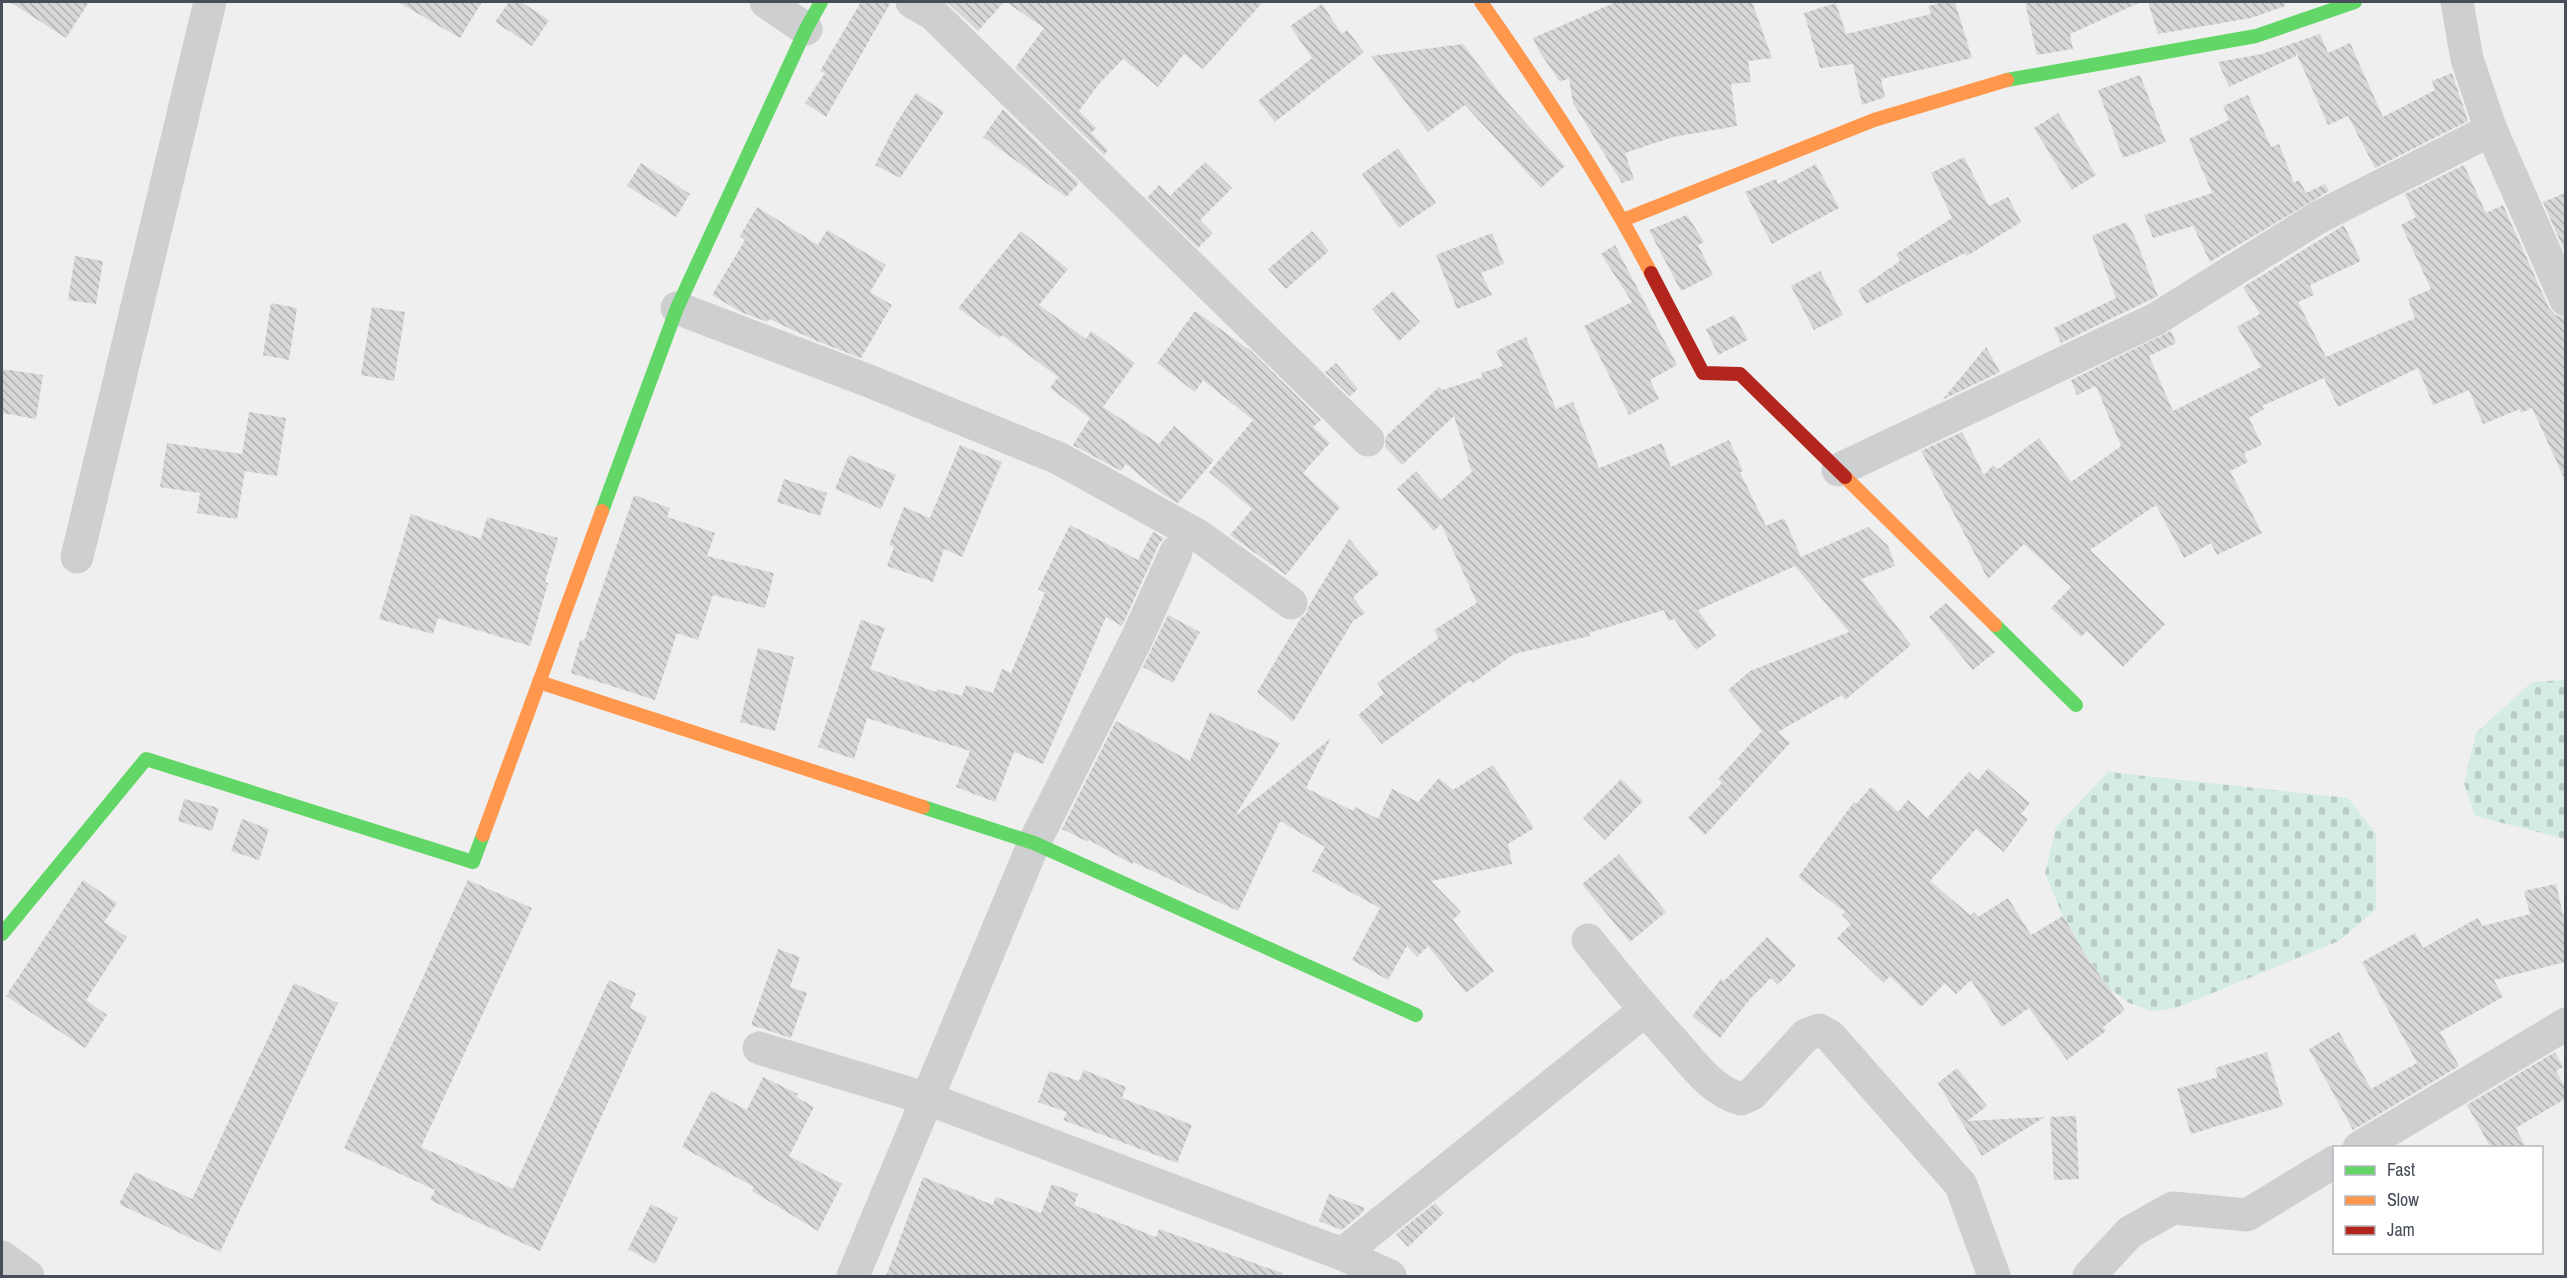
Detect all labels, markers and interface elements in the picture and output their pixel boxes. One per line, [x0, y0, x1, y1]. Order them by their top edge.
legend [2333, 1146, 2543, 1254]
text: Fast [2387, 1157, 2415, 1182]
text: Slow [2387, 1187, 2419, 1212]
text: Jam [2387, 1217, 2415, 1242]

